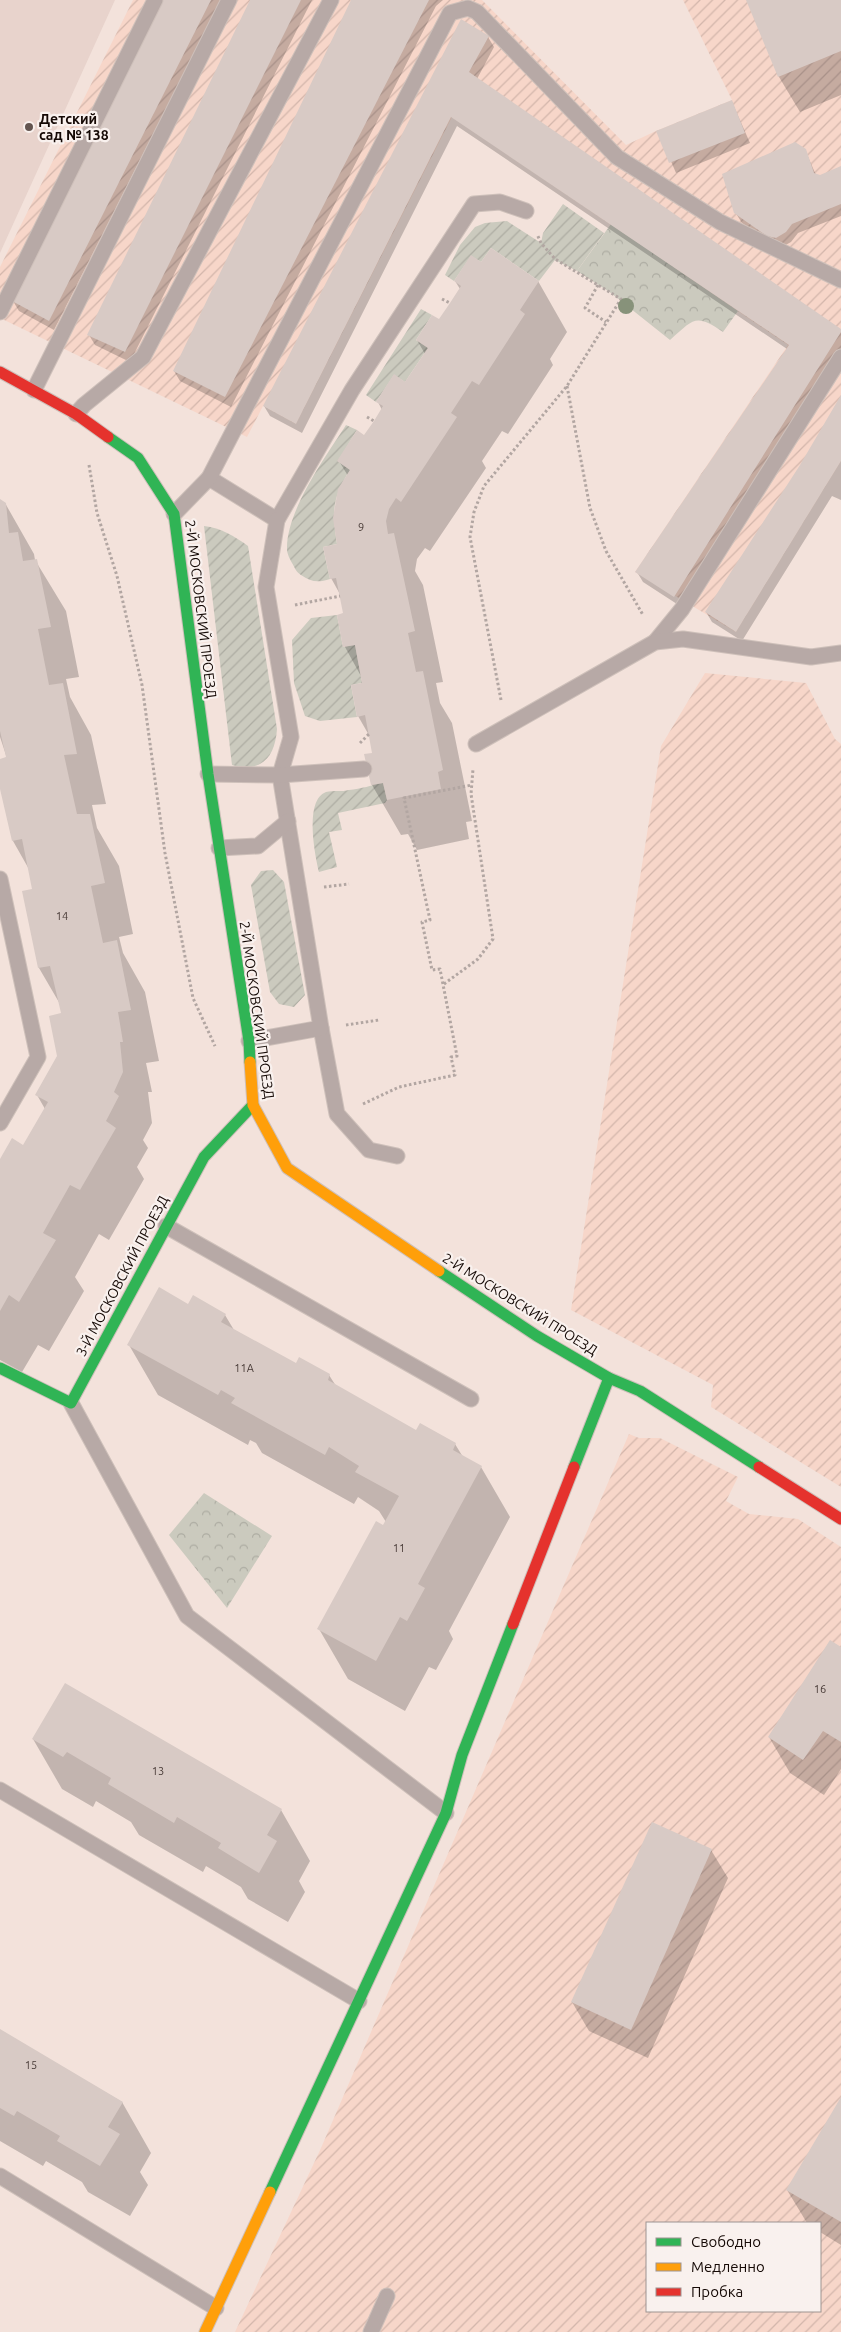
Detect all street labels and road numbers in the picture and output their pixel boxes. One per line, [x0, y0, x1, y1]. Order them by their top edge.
street label: 2-Й МОСКОВСКИЙ ПРОЕЗД [182, 519, 221, 699]
street label: 2-Й МОСКОВСКИЙ ПРОЕЗД [237, 920, 278, 1100]
street label: 3-Й МОСКОВСКИЙ ПРОЕЗД [72, 1192, 171, 1359]
street label: 2-Й МОСКОВСКИЙ ПРОЕЗД [440, 1249, 601, 1358]

